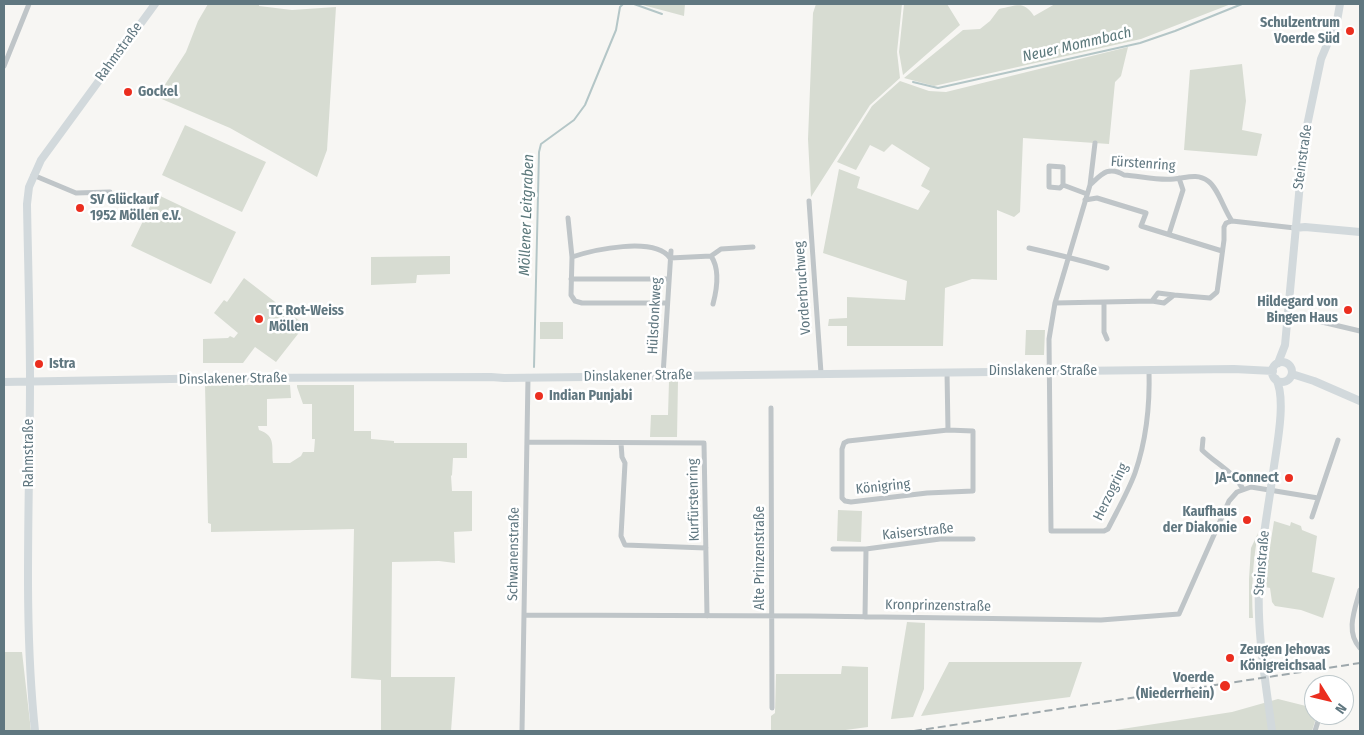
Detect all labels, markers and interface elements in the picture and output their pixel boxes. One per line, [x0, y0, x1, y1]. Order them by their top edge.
place label: Schulzentrum Voerde Süd [1260, 15, 1340, 48]
street label: Rahmstraße [92, 19, 146, 85]
water label: Neuer Mommbach [1021, 24, 1133, 66]
marker: Schulzentrum Voerde Süd [1344, 25, 1356, 37]
place label: Gockel [138, 84, 178, 100]
marker: Gockel [122, 86, 134, 98]
street label: Steinstraße [1290, 123, 1316, 191]
street label: Fürstenring [1110, 153, 1176, 175]
water label: Möllener Leitgraben [516, 154, 538, 276]
place label: SV Glückauf 1952 Möllen e.V. [90, 192, 181, 224]
marker: SV Glückauf 1952 Möllen e.V. [74, 202, 86, 214]
street label: Vorderbruchweg [791, 241, 815, 335]
street label: Hülsdonkweg [645, 277, 665, 355]
place label: Hildegard von Bingen Haus [1257, 294, 1338, 326]
place label: TC Rot-Weiss Möllen [269, 303, 344, 336]
marker: Hildegard von Bingen Haus [1342, 304, 1354, 316]
marker: TC Rot-Weiss Möllen [253, 313, 265, 325]
place label: Istra [49, 356, 76, 372]
marker: Istra [33, 358, 45, 370]
street label: Dinslakener Straße [989, 363, 1097, 379]
street label: Dinslakener Straße [584, 367, 692, 385]
street label: Dinslakener Straße [179, 370, 287, 388]
place label: Indian Punjabi [549, 388, 632, 404]
marker: Indian Punjabi [533, 390, 545, 402]
street label: Rahmstraße [21, 419, 37, 487]
street label: Kurfürstenring [685, 458, 703, 542]
street label: Herzogring [1090, 461, 1132, 523]
place label: JA-Connect [1215, 470, 1279, 486]
marker: JA-Connect [1283, 472, 1295, 484]
street label: Königring [855, 476, 911, 498]
place label: Kaufhaus der Diakonie [1163, 504, 1237, 536]
street label: Alte Prinzenstraße [752, 506, 768, 610]
street label: Schwanenstraße [505, 507, 523, 601]
marker: Kaufhaus der Diakonie [1241, 514, 1253, 526]
street label: Kaiserstraße [882, 520, 954, 544]
street label: Steinstraße [1251, 530, 1273, 596]
street label: Kronprinzenstraße [885, 597, 991, 615]
place label: Zeugen Jehovas Königreichsaal [1240, 642, 1330, 674]
marker: Zeugen Jehovas Königreichsaal [1224, 652, 1236, 664]
place label: Voerde (Niederrhein) [1136, 670, 1214, 702]
north arrow [1304, 675, 1354, 725]
marker: Voerde (Niederrhein) [1218, 679, 1232, 693]
text: N [1331, 700, 1350, 717]

